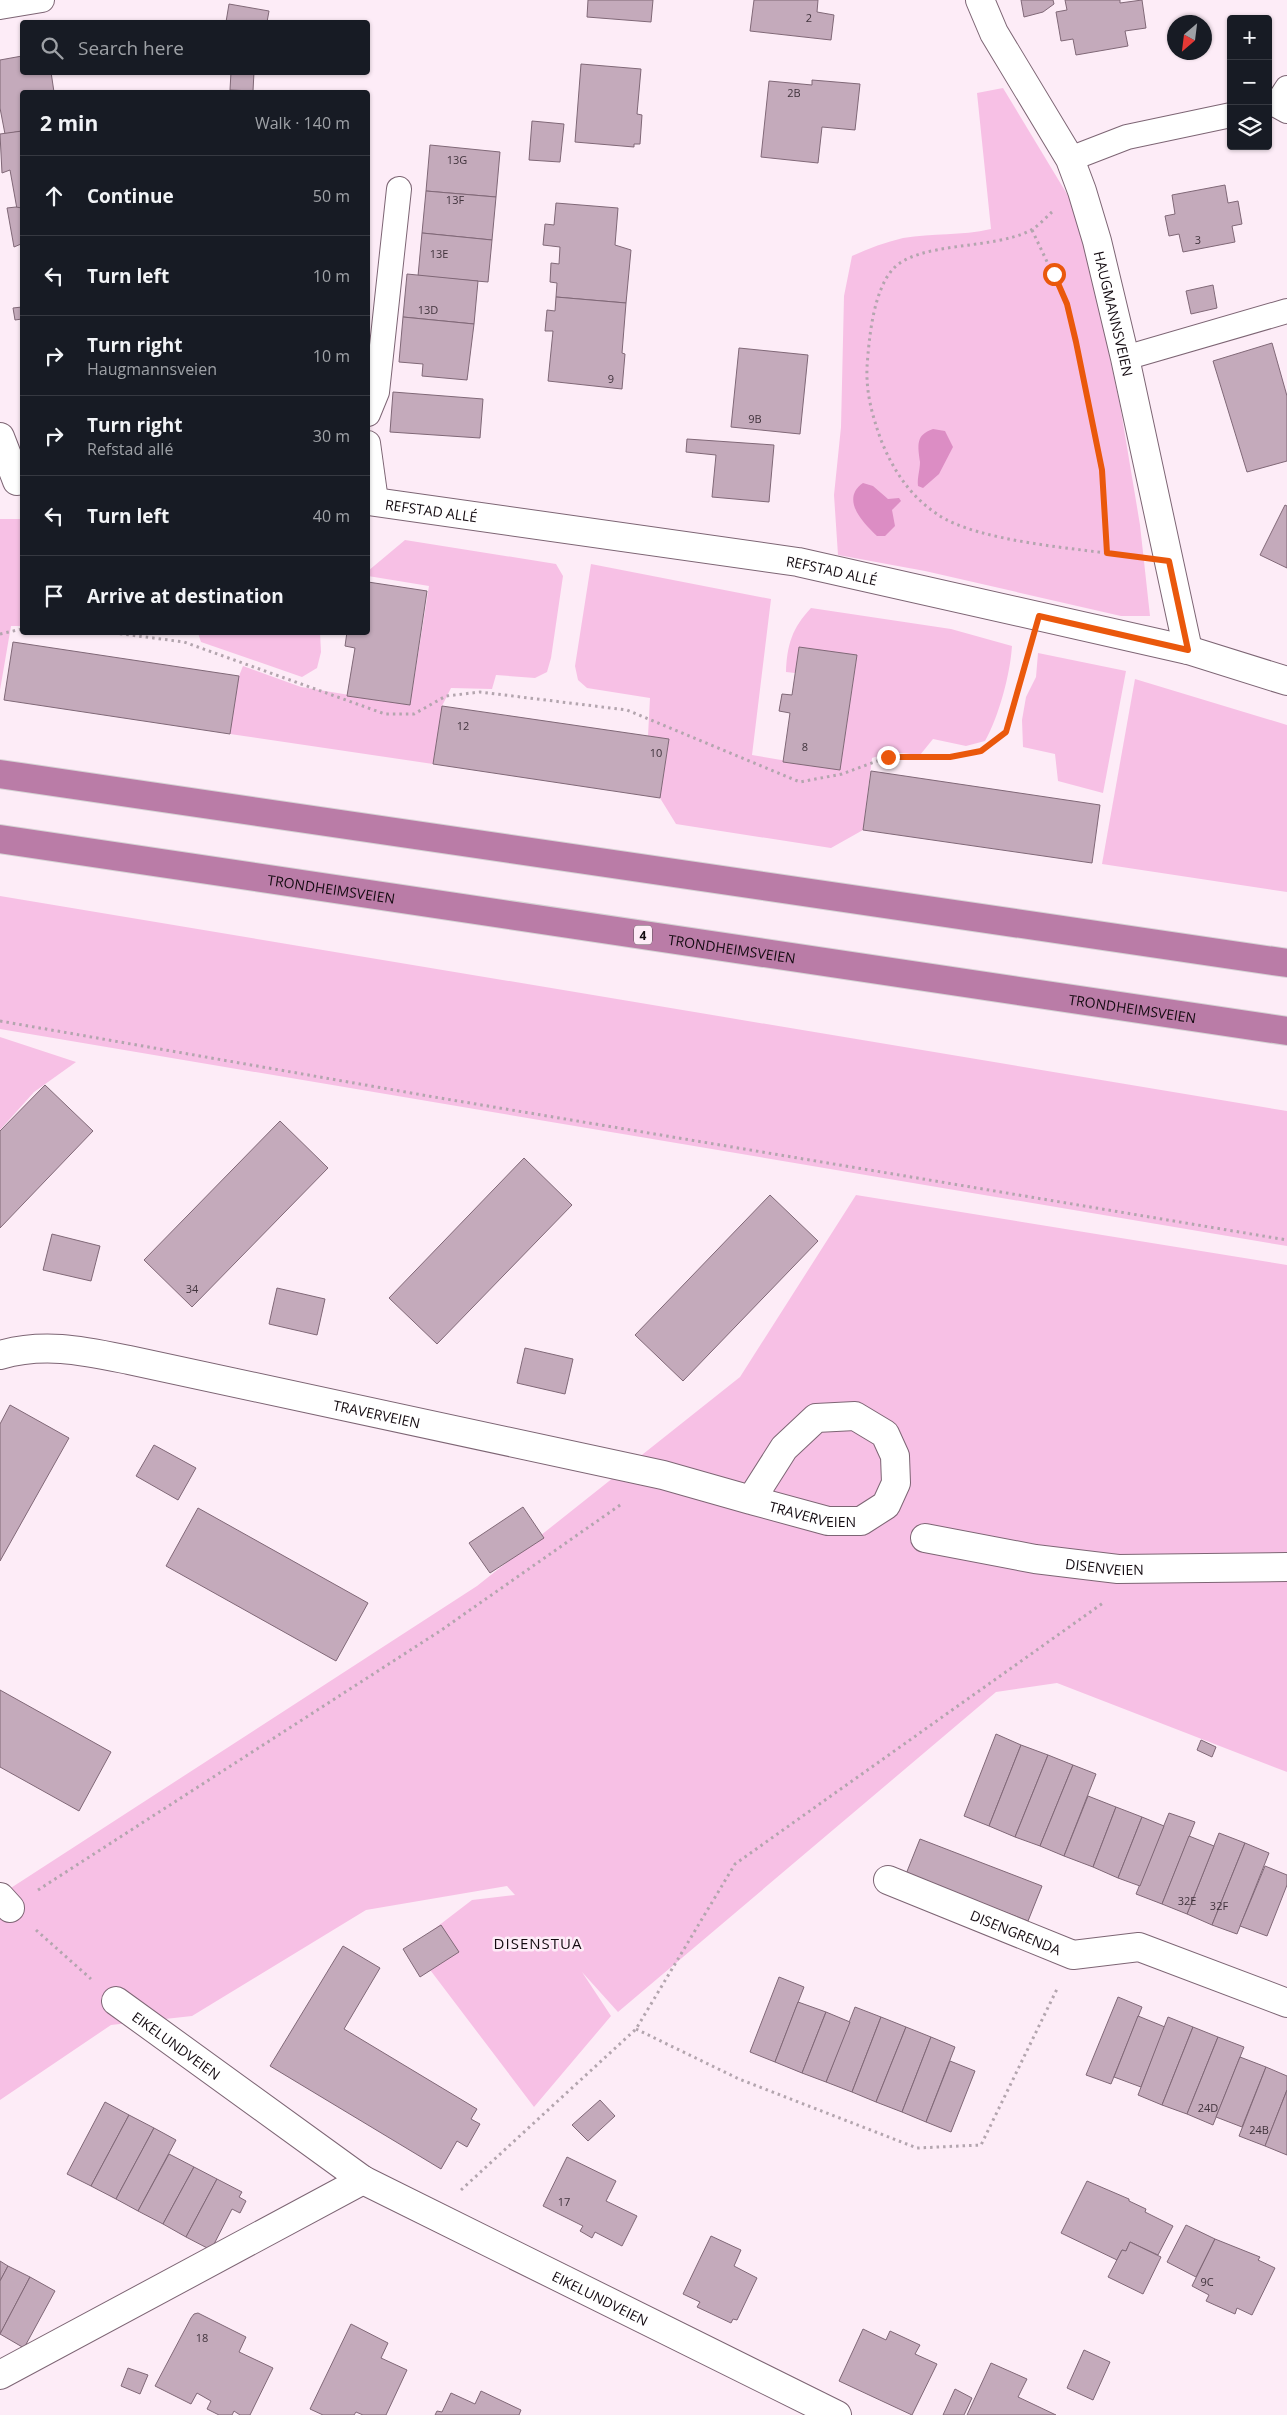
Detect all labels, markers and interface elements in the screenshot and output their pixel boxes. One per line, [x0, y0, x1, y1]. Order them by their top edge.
house number: 2 [806, 10, 812, 25]
north arrow [1167, 15, 1212, 60]
map controls [1227, 15, 1272, 150]
button: + [1227, 15, 1272, 60]
search box [20, 20, 370, 75]
icon: search [38, 34, 66, 62]
text: Search here [78, 35, 184, 61]
button: − [1227, 60, 1272, 105]
house number: 2B [787, 85, 801, 100]
button: layers [1227, 105, 1272, 150]
text: 2 min [40, 109, 98, 137]
text: Walk · 140 m [255, 112, 350, 134]
house number: 13G [447, 152, 467, 167]
icon: ahead [40, 182, 68, 210]
text: Continue [87, 183, 174, 209]
text: 50 m [313, 185, 350, 207]
house number: 13F [446, 192, 464, 207]
house number: 3 [1195, 232, 1201, 247]
house number: 13E [430, 246, 448, 261]
street label: HAUGMANNSVEIEN [1090, 249, 1138, 378]
icon: left [40, 262, 68, 290]
text: Turn left [87, 263, 169, 289]
route start [1043, 263, 1066, 286]
text: 10 m [313, 265, 350, 287]
house number: 13D [418, 302, 438, 317]
text: Turn right [87, 332, 182, 358]
icon: right [40, 342, 68, 370]
text: 10 m [313, 345, 350, 367]
text: Haugmannsveien [87, 358, 217, 380]
house number: 9 [608, 371, 614, 386]
house number: 9B [748, 411, 762, 426]
text: Turn right [87, 412, 182, 438]
icon: right [40, 422, 68, 450]
text: 30 m [313, 425, 350, 447]
text: Refstad allé [87, 438, 173, 460]
street label: REFSTAD ALLÉ [384, 494, 479, 526]
icon: left [40, 502, 68, 530]
text: Turn left [87, 503, 169, 529]
text: 40 m [313, 505, 350, 527]
street label: REFSTAD ALLÉ [785, 551, 879, 589]
icon: arrive [40, 582, 68, 610]
text: Arrive at destination [87, 583, 284, 609]
house number: 12 [457, 718, 469, 733]
house number: 8 [802, 739, 808, 754]
house number: 10 [650, 745, 662, 760]
route end [877, 746, 900, 769]
street label: TRONDHEIMSVEIEN [266, 870, 396, 907]
road number: 4 [634, 926, 652, 944]
street label: TRONDHEIMSVEIEN [667, 929, 797, 967]
street label: TRONDHEIMSVEIEN [1067, 989, 1198, 1027]
house number: 34 [186, 1281, 199, 1296]
street label: TRAVERVEIEN [332, 1395, 422, 1432]
street label: TRAVERVEIEN [767, 1496, 856, 1531]
street label: DISENVEIEN [1064, 1553, 1144, 1579]
house number: 32E [1178, 1893, 1196, 1908]
house number: 32F [1210, 1898, 1228, 1913]
street label: DISENGRENDA [968, 1905, 1064, 1959]
district label: DISENSTUA [494, 1933, 582, 1953]
street label: EIKELUNDVEIEN [129, 2007, 225, 2083]
house number: 24D [1198, 2100, 1218, 2115]
house number: 24B [1249, 2122, 1269, 2137]
house number: 17 [558, 2194, 570, 2209]
street label: EIKELUNDVEIEN [549, 2266, 652, 2329]
house number: 9C [1200, 2274, 1214, 2289]
house number: 18 [196, 2330, 208, 2345]

